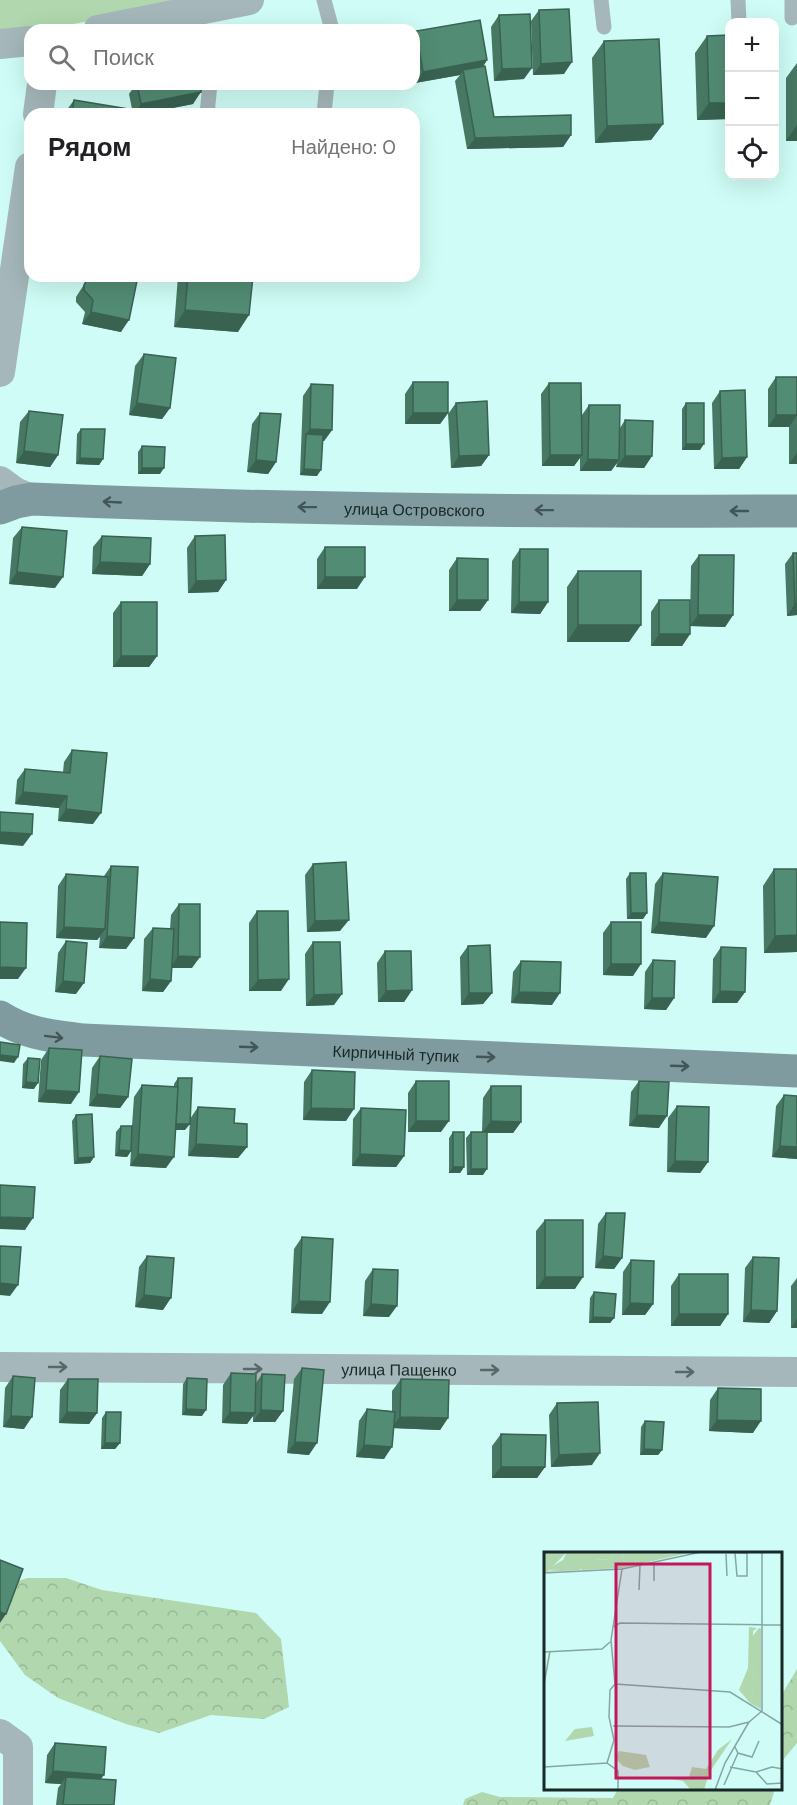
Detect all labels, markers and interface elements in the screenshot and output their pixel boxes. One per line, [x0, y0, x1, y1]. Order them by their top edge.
map controls [725, 18, 779, 180]
button: + [725, 18, 779, 72]
search box [24, 24, 420, 90]
icon: search [45, 41, 78, 74]
text: Поиск [93, 43, 154, 72]
button: − [725, 72, 779, 126]
button: locate [725, 126, 779, 180]
text: Рядом [48, 130, 131, 164]
text: Найдено: 0 [291, 134, 396, 160]
one-way arrow [102, 497, 122, 508]
street label: улица Островского [344, 498, 485, 521]
one-way arrow [297, 501, 317, 513]
one-way arrow [534, 504, 554, 516]
one-way arrow [729, 505, 749, 517]
one-way arrow [44, 1031, 64, 1042]
street label: Кирпичный тупик [332, 1040, 461, 1067]
one-way arrow [238, 1042, 258, 1053]
one-way arrow [475, 1052, 495, 1063]
one-way arrow [670, 1060, 690, 1071]
street label: улица Пащенко [341, 1359, 457, 1380]
one-way arrow [48, 1361, 68, 1373]
one-way arrow [243, 1363, 263, 1374]
one-way arrow [480, 1364, 500, 1376]
one-way arrow [675, 1366, 695, 1378]
inset map [544, 1552, 782, 1790]

